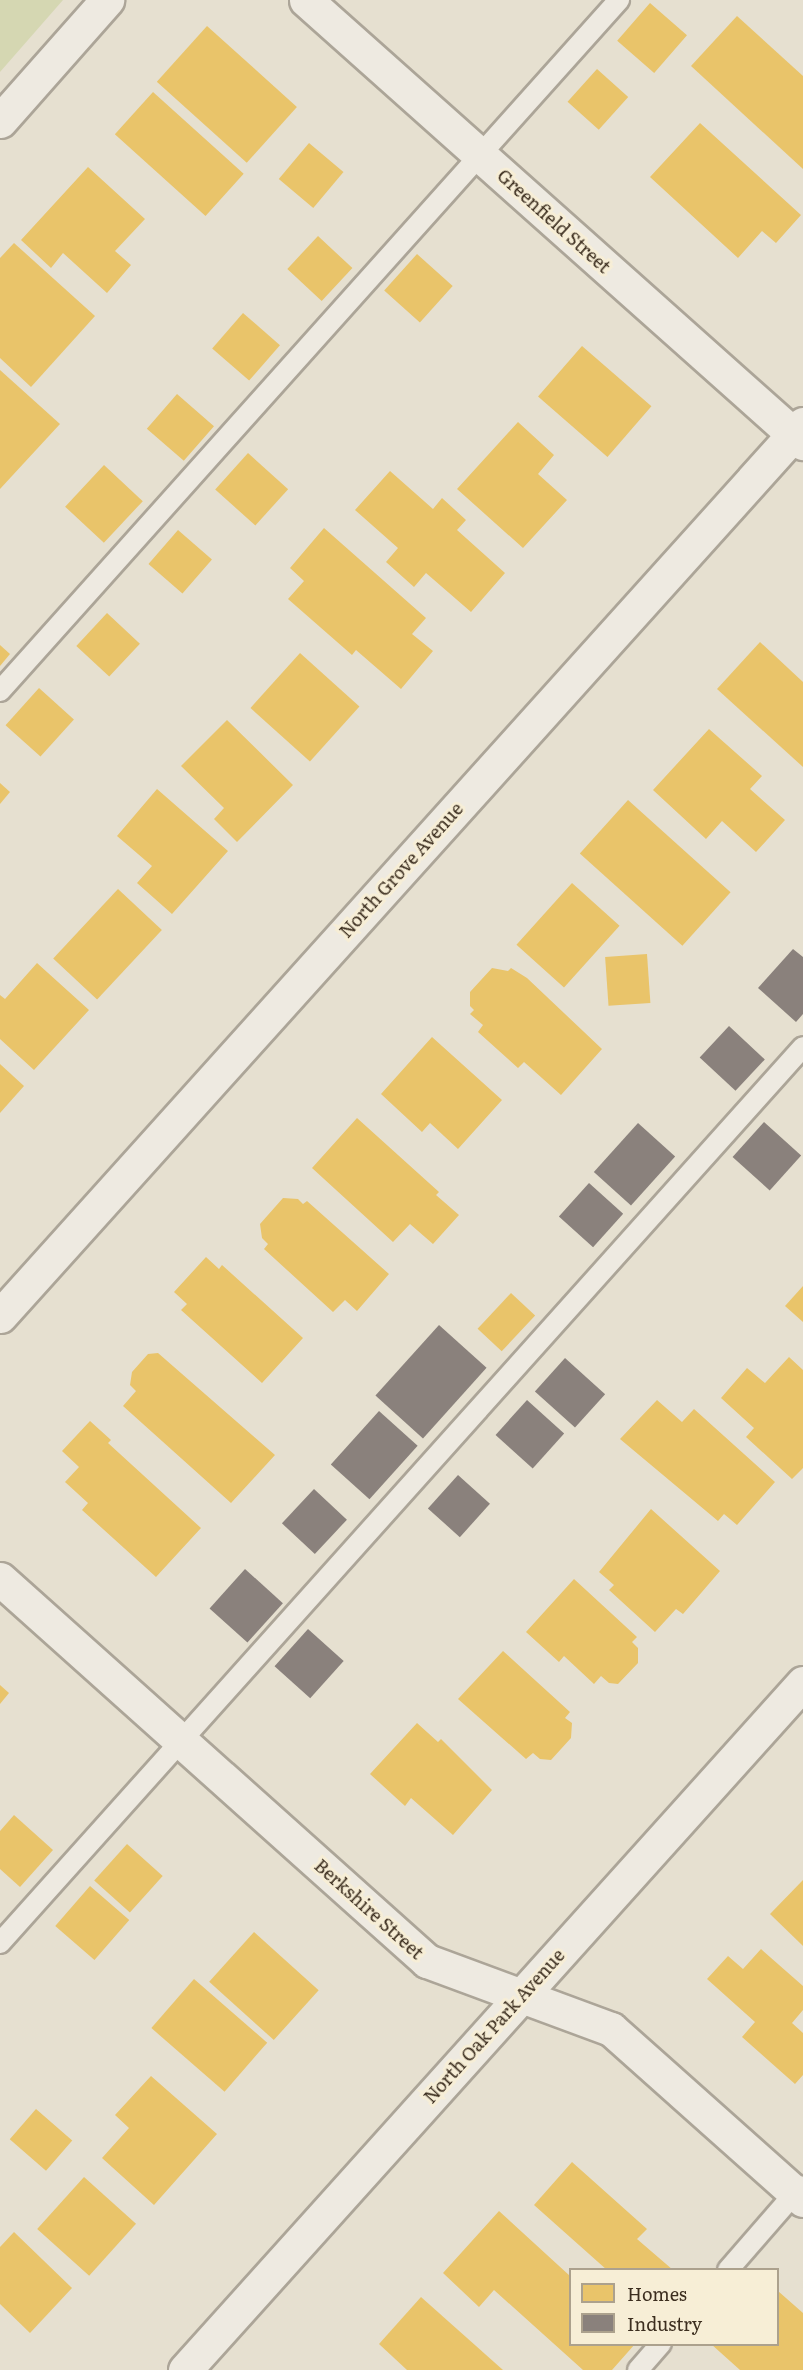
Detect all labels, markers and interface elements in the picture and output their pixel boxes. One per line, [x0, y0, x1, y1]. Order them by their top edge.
street label: Greenfield Street [493, 165, 615, 277]
street label: North Grove Avenue [335, 798, 467, 942]
street label: Berkshire Street [310, 1854, 428, 1964]
street label: North Oak Park Avenue [419, 1944, 569, 2108]
legend [569, 2268, 779, 2346]
text: Homes [627, 2280, 687, 2307]
text: Industry [627, 2310, 702, 2337]

